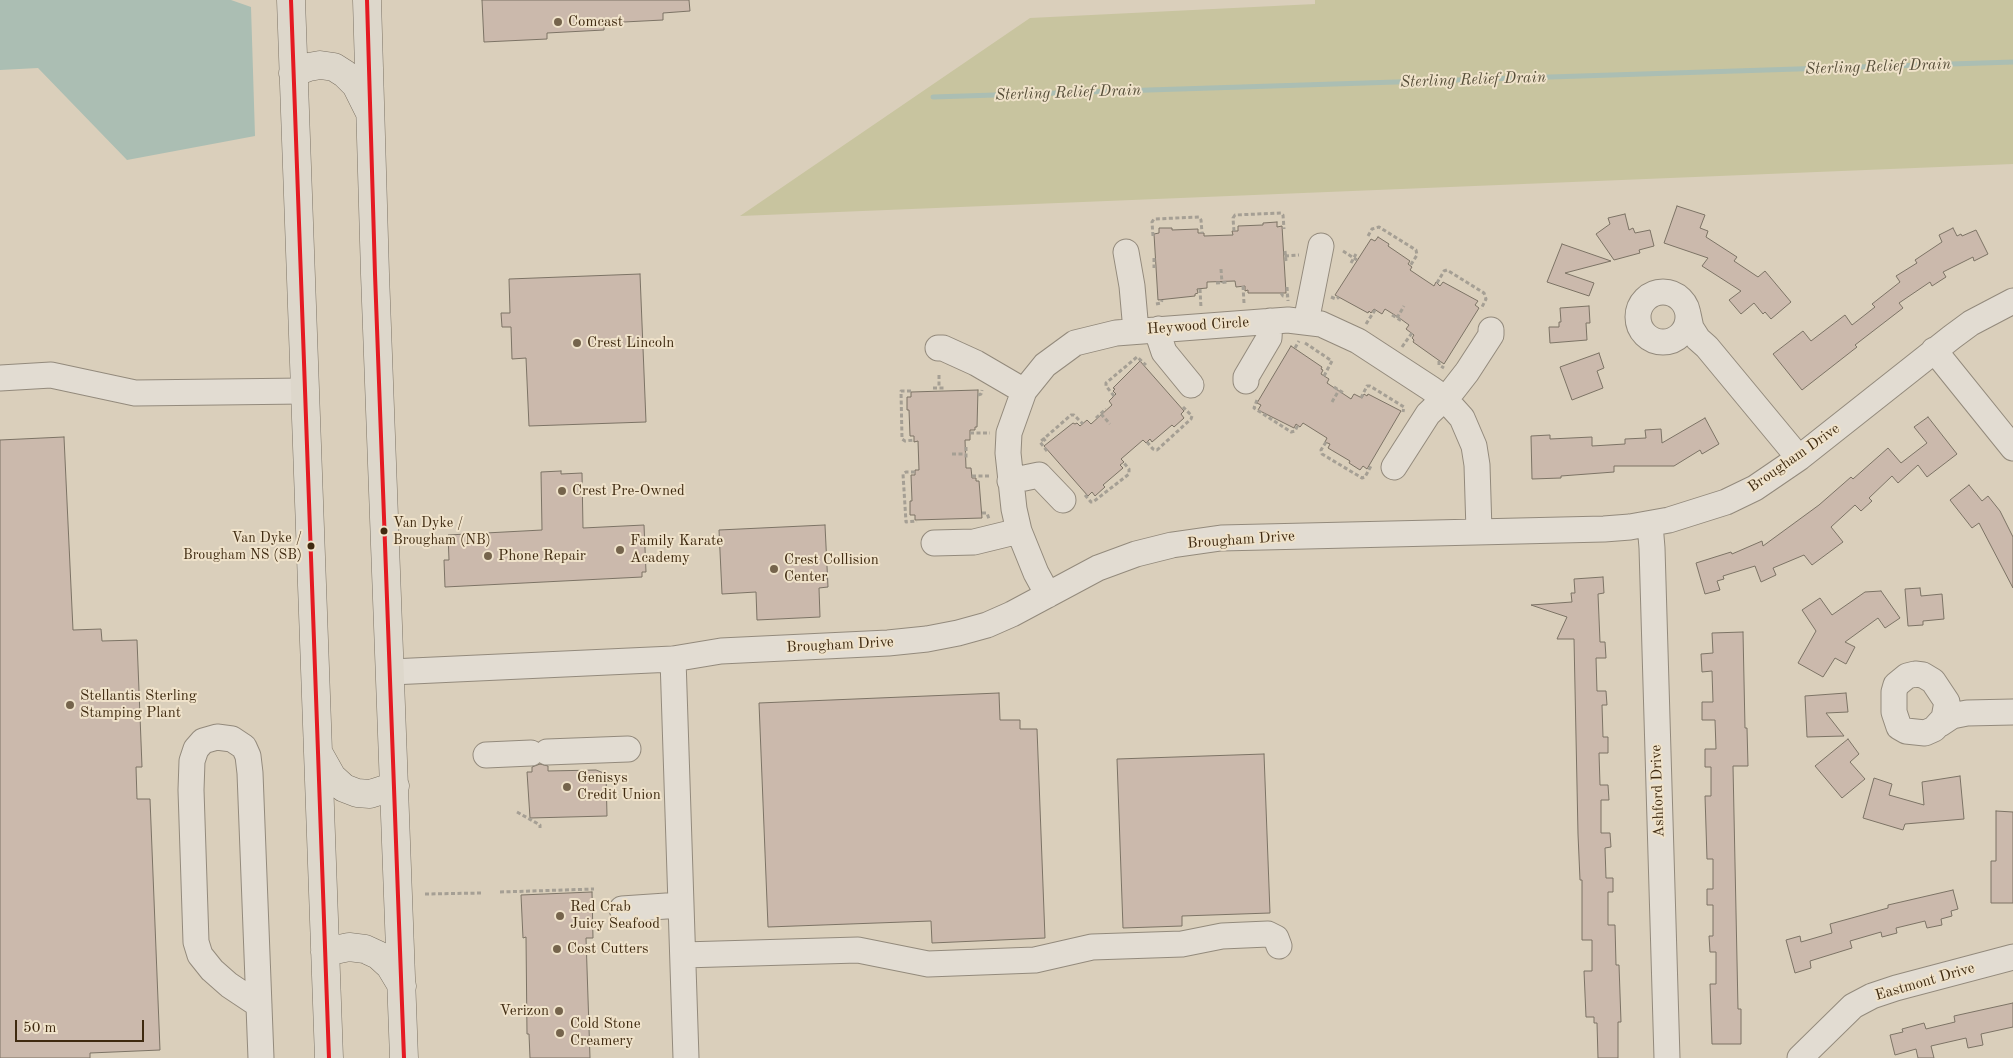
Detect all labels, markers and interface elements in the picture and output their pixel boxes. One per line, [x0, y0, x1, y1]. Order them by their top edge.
place label: Comcast [568, 13, 623, 31]
marker: Comcast [552, 16, 564, 28]
water label: Sterling Relief Drain [1805, 55, 1951, 79]
water label: Sterling Relief Drain [1400, 68, 1546, 92]
water label: Sterling Relief Drain [995, 81, 1141, 105]
street label: Heywood Circle [1146, 313, 1250, 339]
place label: Crest Lincoln [587, 334, 674, 352]
marker: Crest Lincoln [571, 337, 583, 349]
street label: Brougham Drive [1745, 420, 1843, 496]
place label: Crest Pre-Owned [572, 482, 685, 500]
marker: Crest Pre-Owned [556, 485, 568, 497]
place label: Van Dyke / Brougham (NB) [393, 515, 491, 548]
marker: Van Dyke / Brougham (NB) [379, 526, 389, 536]
street label: Brougham Drive [1187, 527, 1295, 553]
place label: Van Dyke / Brougham NS (SB) [183, 530, 302, 562]
place label: Family Karate Academy [630, 532, 723, 567]
marker: Van Dyke / Brougham NS (SB) [306, 541, 316, 551]
marker: Family Karate Academy [614, 544, 626, 556]
place label: Phone Repair [498, 547, 586, 565]
marker: Phone Repair [482, 550, 494, 562]
place label: Crest Collision Center [784, 551, 879, 586]
marker: Crest Collision Center [768, 563, 780, 575]
street label: Brougham Drive [786, 633, 894, 657]
place label: Stellantis Sterling Stamping Plant [80, 687, 197, 722]
marker: Stellantis Sterling Stamping Plant [64, 699, 76, 711]
street label: Ashford Drive [1647, 744, 1669, 838]
place label: Genisys Credit Union [577, 769, 661, 804]
marker: Genisys Credit Union [561, 781, 573, 793]
place label: Red Crab Juicy Seafood [570, 898, 660, 933]
marker: Red Crab Juicy Seafood [554, 910, 566, 922]
place label: Cost Cutters [567, 940, 649, 958]
marker: Cost Cutters [551, 943, 563, 955]
street label: Eastmont Drive [1873, 959, 1977, 1005]
place label: Verizon [500, 1002, 549, 1020]
marker: Verizon [553, 1005, 565, 1017]
scale bar [18, 1010, 146, 1042]
place label: Cold Stone Creamery [570, 1015, 641, 1050]
text: 50 m [23, 1021, 57, 1036]
marker: Cold Stone Creamery [554, 1027, 566, 1039]

